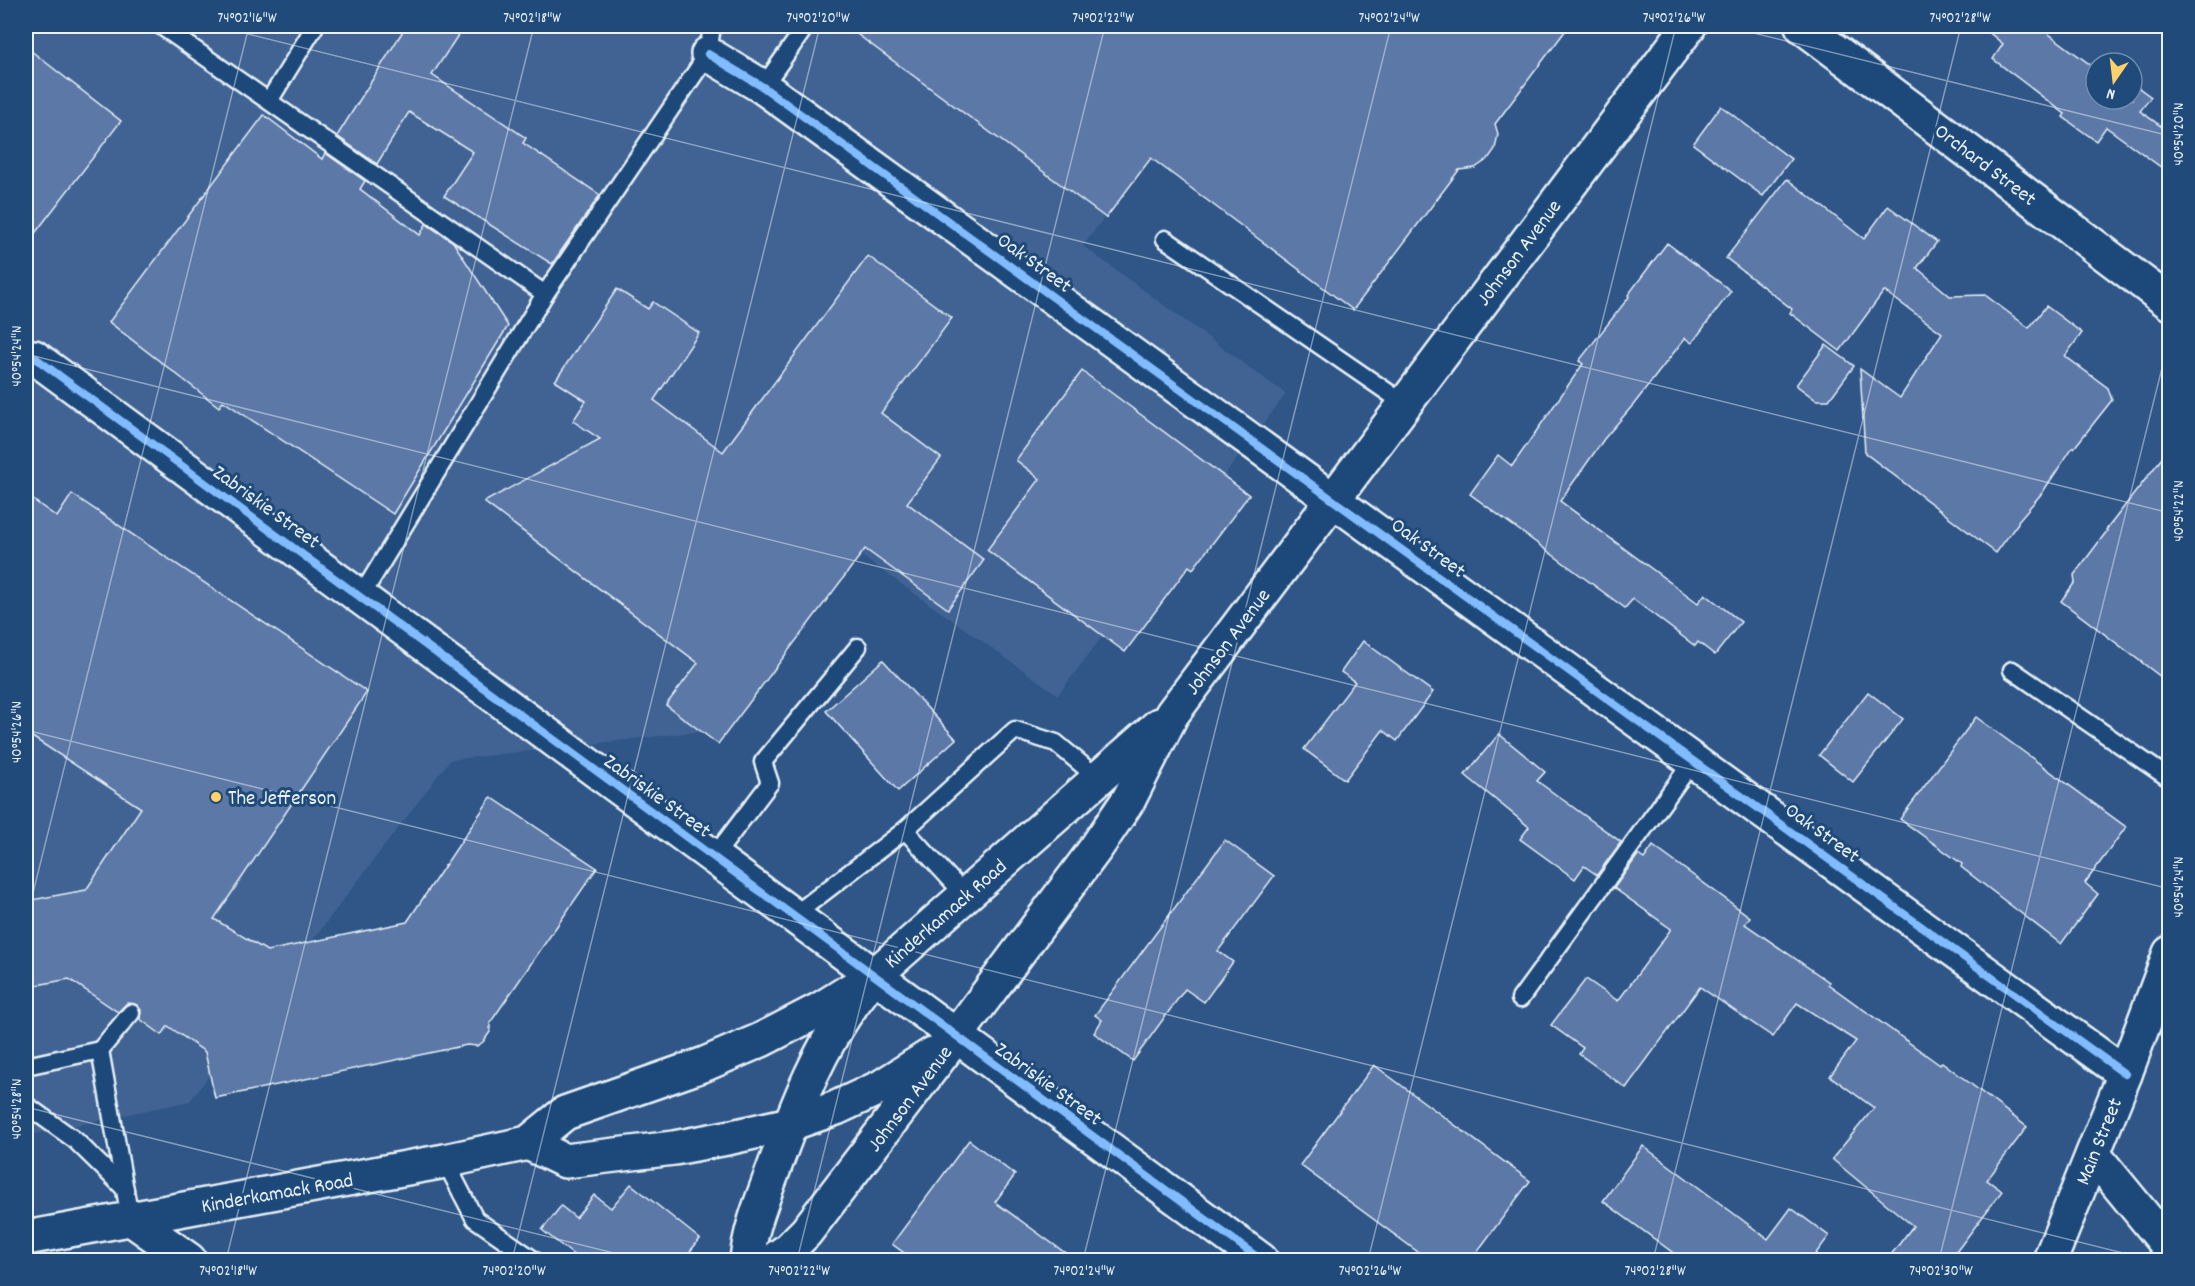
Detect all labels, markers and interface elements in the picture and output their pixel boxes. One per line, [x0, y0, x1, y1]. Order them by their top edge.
text: 74°02'16"W [217, 8, 277, 30]
text: 74°02'18"W [503, 8, 561, 30]
text: 74°02'20"W [786, 8, 850, 30]
text: 74°02'22"W [1072, 8, 1134, 30]
text: 74°02'24"W [1358, 8, 1420, 30]
text: 74°02'26"W [1643, 8, 1706, 30]
text: 74°02'28"W [1930, 8, 1991, 30]
north arrow [2084, 51, 2144, 111]
text: N [2104, 81, 2118, 105]
text: 40°54'20"N [2169, 103, 2191, 165]
street label: Orchard Street [1927, 118, 2042, 215]
street label: Johnson Avenue [1470, 194, 1570, 313]
street label: Oak Street [989, 227, 1077, 302]
text: 40°54'24"N [7, 326, 29, 386]
street label: Zabriskie Street [205, 459, 325, 558]
text: 40°54'22"N [2169, 480, 2191, 542]
street label: Oak Street [1383, 512, 1471, 587]
street label: Johnson Avenue [1179, 583, 1279, 702]
text: 40°54'26"N [7, 701, 29, 763]
street label: Zabriskie Street [596, 748, 716, 847]
place label: The Jefferson [228, 785, 336, 815]
marker: The Jefferson [209, 790, 223, 804]
street label: Oak Street [1777, 797, 1865, 872]
street label: Kinderkamack Road [879, 853, 1015, 977]
text: 40°54'24"N [2169, 857, 2191, 917]
street label: Zabriskie Street [987, 1036, 1107, 1135]
street label: Johnson Avenue [861, 1040, 961, 1159]
text: 40°54'28"N [7, 1079, 29, 1139]
street label: Main Street [2070, 1094, 2132, 1190]
street label: Kinderkamack Road [199, 1167, 356, 1223]
text: 74°02'18"W [199, 1261, 257, 1283]
text: 74°02'20"W [482, 1261, 546, 1283]
text: 74°02'22"W [768, 1261, 830, 1283]
text: 74°02'24"W [1053, 1261, 1115, 1283]
text: 74°02'26"W [1339, 1261, 1402, 1283]
text: 74°02'28"W [1625, 1261, 1686, 1283]
text: 74°02'30"W [1909, 1261, 1973, 1283]

